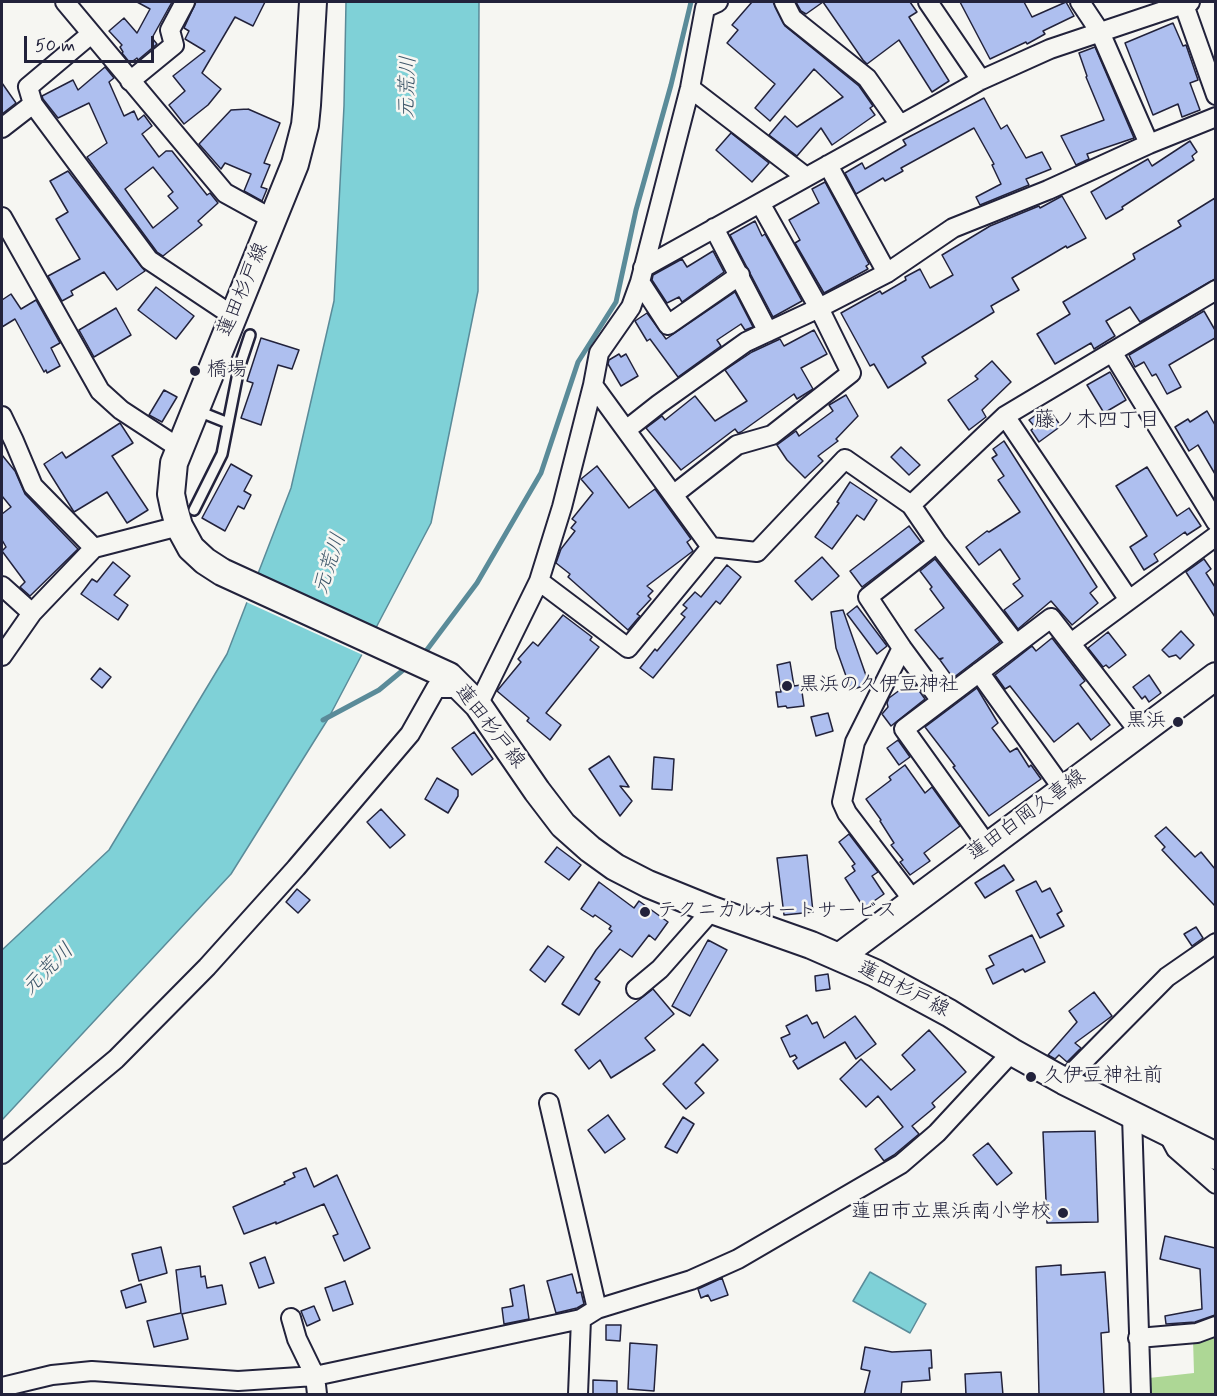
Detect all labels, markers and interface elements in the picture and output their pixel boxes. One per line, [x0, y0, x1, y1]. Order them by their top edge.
scale bar [27, 24, 158, 62]
text: 50 m [35, 34, 75, 58]
water label: 元荒川 [395, 55, 423, 119]
street label: 蓮田杉戸線 [213, 239, 275, 341]
place label: 橋場 [207, 359, 247, 383]
marker: 橋場 [188, 364, 202, 378]
district label: 藤ノ木四丁目 [1034, 409, 1160, 435]
water label: 元荒川 [309, 530, 353, 598]
place label: 黒浜の久伊豆神社 [799, 674, 959, 698]
marker: 黒浜の久伊豆神社 [780, 679, 794, 693]
street label: 蓮田杉戸線 [449, 680, 529, 774]
place label: 黒浜 [1126, 710, 1166, 734]
marker: 黒浜 [1171, 715, 1185, 729]
street label: 蓮田白岡久喜線 [963, 765, 1091, 867]
place label: テクニカルオートサービス [657, 900, 897, 924]
marker: テクニカルオートサービス [638, 905, 652, 919]
water label: 元荒川 [18, 939, 80, 1001]
street label: 蓮田杉戸線 [853, 957, 953, 1023]
place label: 久伊豆神社前 [1043, 1065, 1163, 1089]
marker: 久伊豆神社前 [1024, 1070, 1038, 1084]
place label: 蓮田市立黒浜南小学校 [851, 1201, 1051, 1225]
marker: 蓮田市立黒浜南小学校 [1056, 1206, 1070, 1220]

